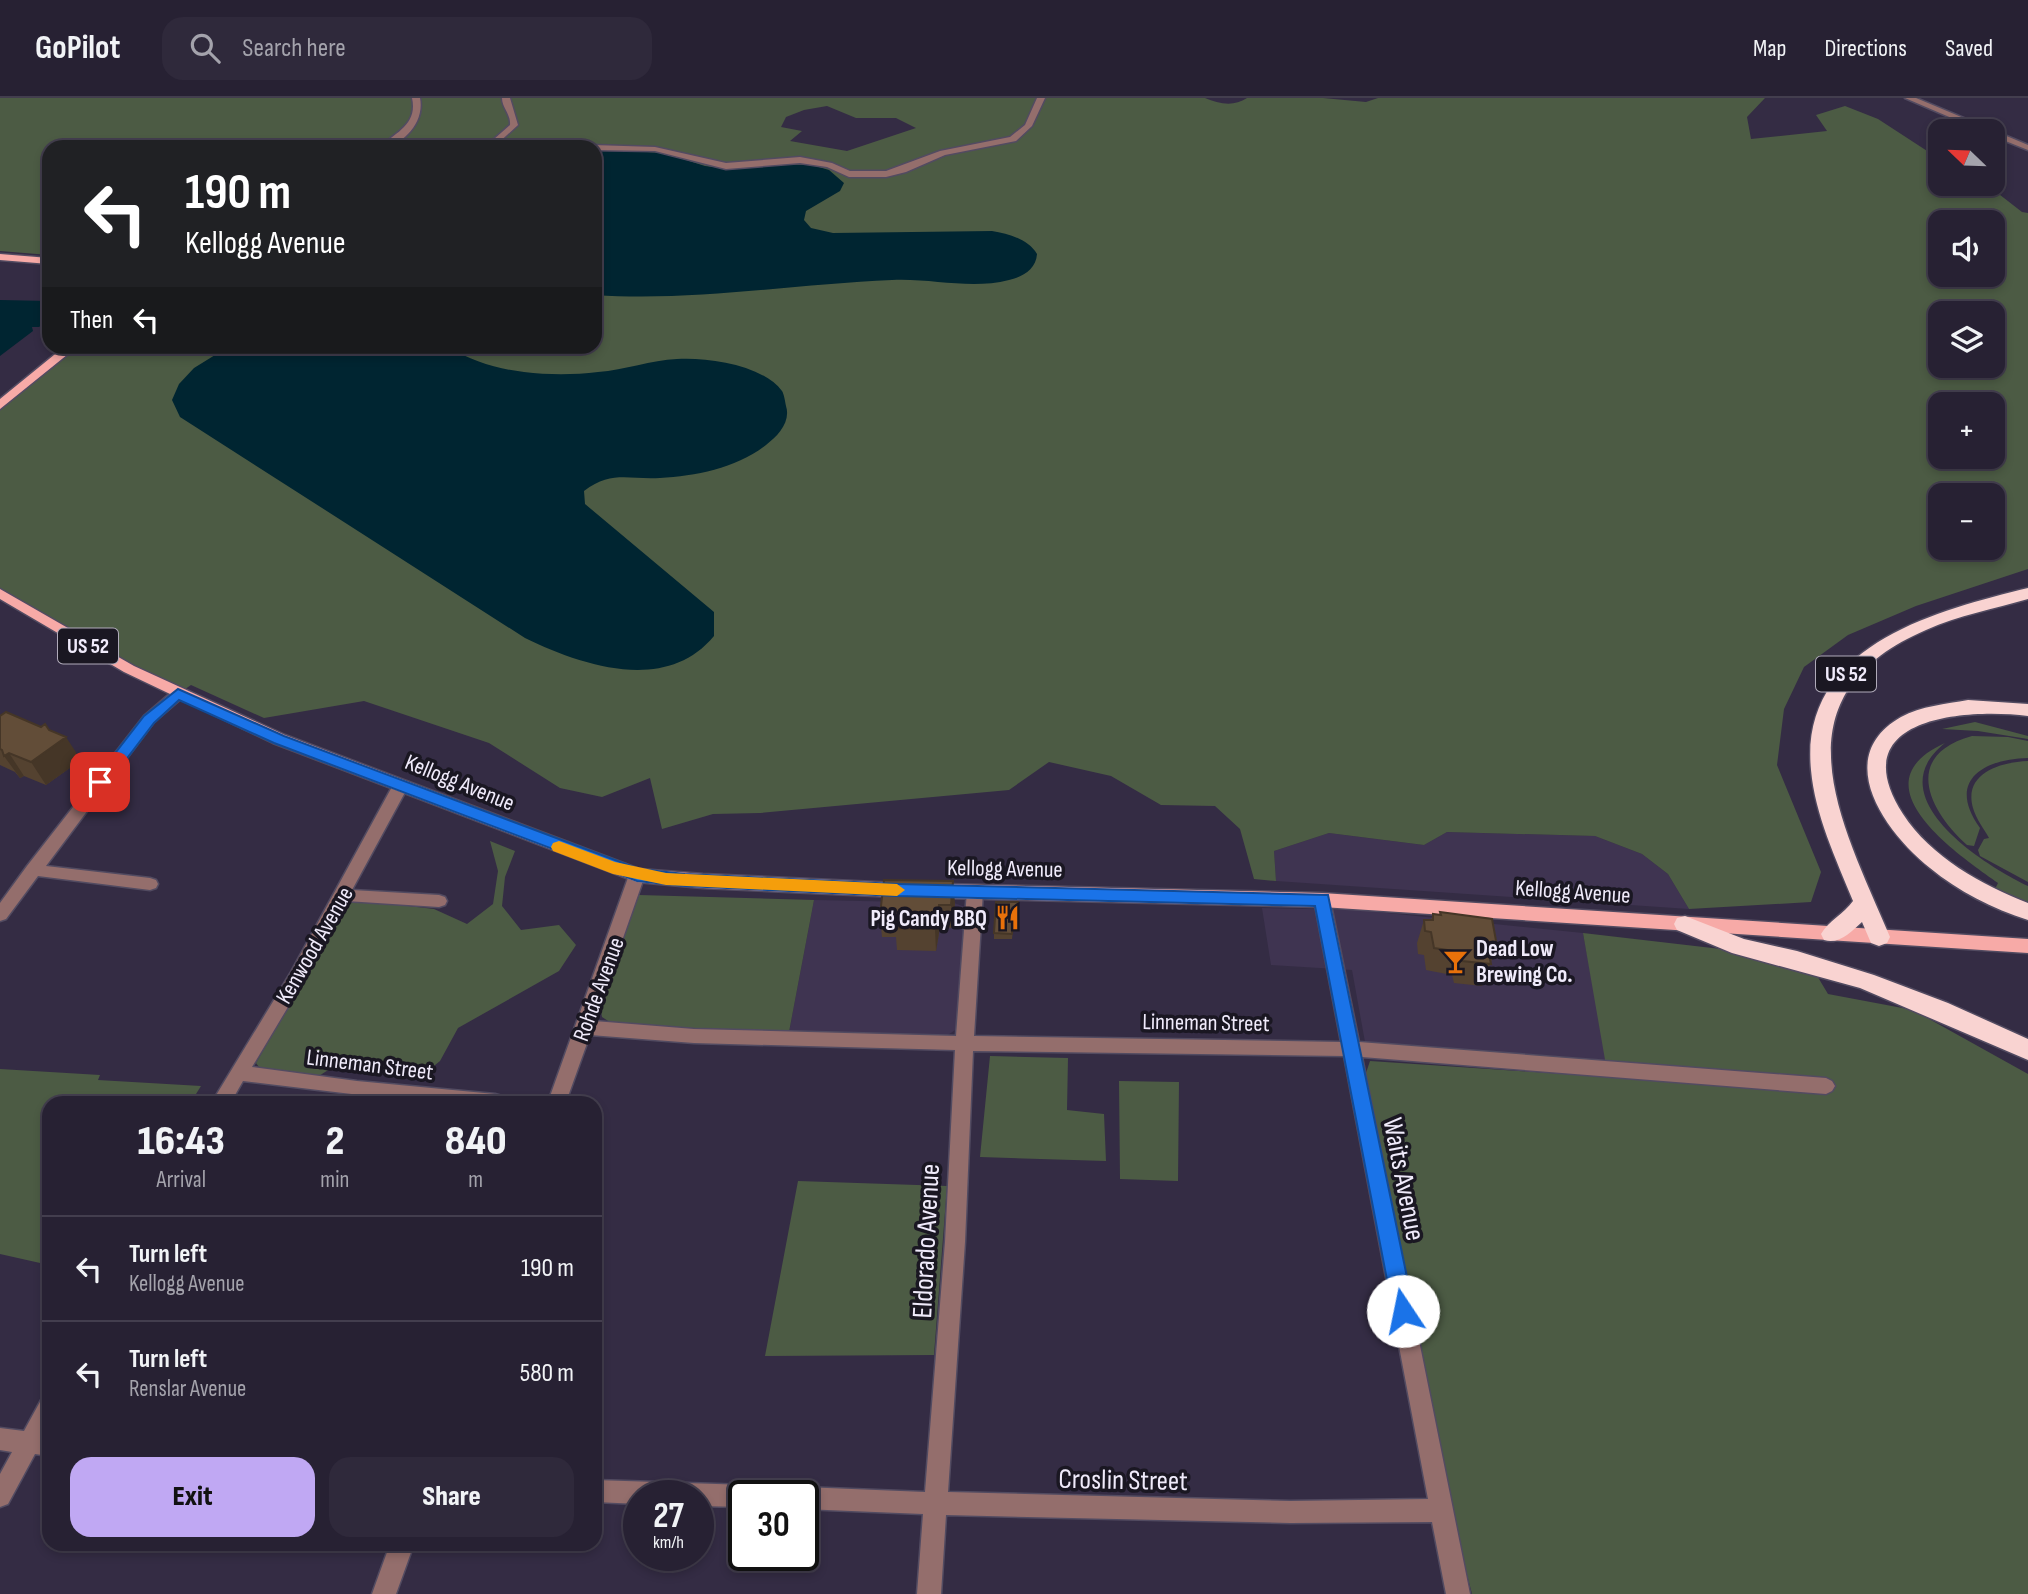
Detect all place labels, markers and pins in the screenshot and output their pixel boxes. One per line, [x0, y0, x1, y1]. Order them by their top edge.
pin [70, 752, 130, 812]
restaurant icon: Pig Candy BBQ [993, 904, 1021, 932]
place label: Pig Candy BBQ [870, 905, 987, 933]
place label: Dead Low Brewing Co. [1476, 935, 1572, 989]
bar icon: Dead Low Brewing Co. [1442, 947, 1470, 975]

